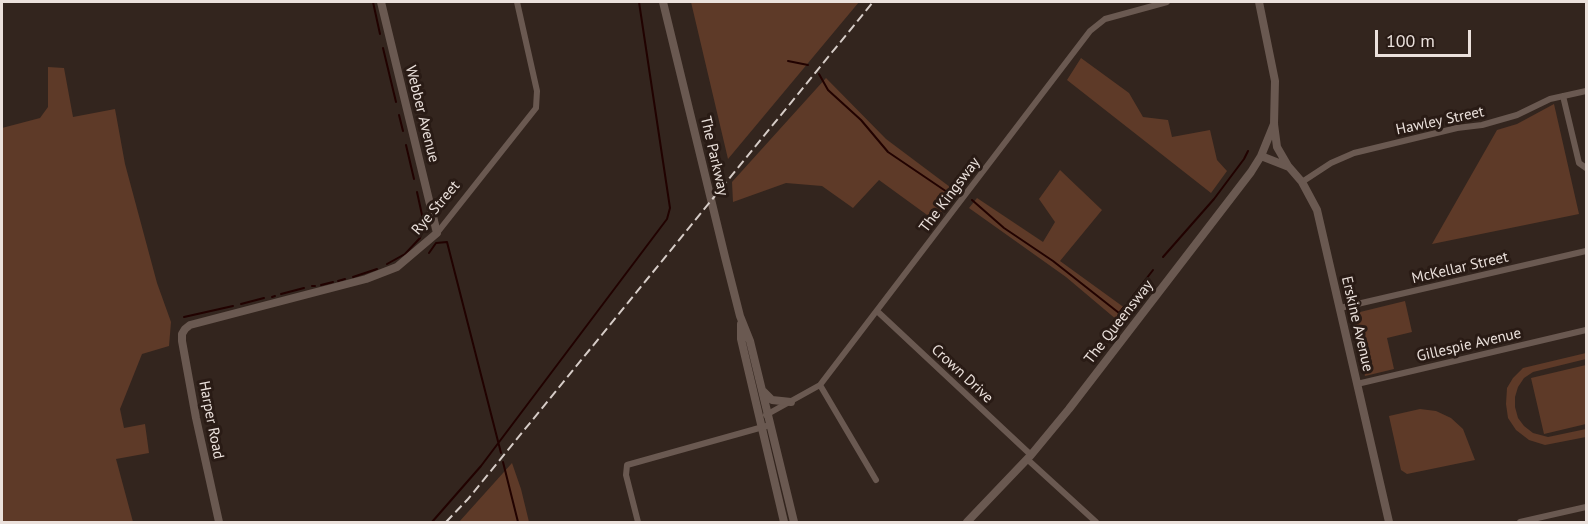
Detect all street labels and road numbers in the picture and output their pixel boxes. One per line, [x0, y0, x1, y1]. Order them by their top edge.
street label: Webber Avenue [401, 64, 443, 164]
street label: Hawley Street [1394, 103, 1486, 139]
street label: The Parkway [696, 114, 732, 198]
street label: The Kingsway [916, 154, 984, 236]
street label: Rye Street [408, 177, 464, 239]
street label: McKellar Street [1410, 248, 1510, 288]
street label: Erskine Avenue [1337, 275, 1377, 373]
street label: The Queensway [1081, 276, 1157, 368]
street label: Gillespie Avenue [1415, 324, 1523, 366]
street label: Crown Drive [927, 341, 997, 407]
street label: Harper Road [195, 379, 227, 461]

